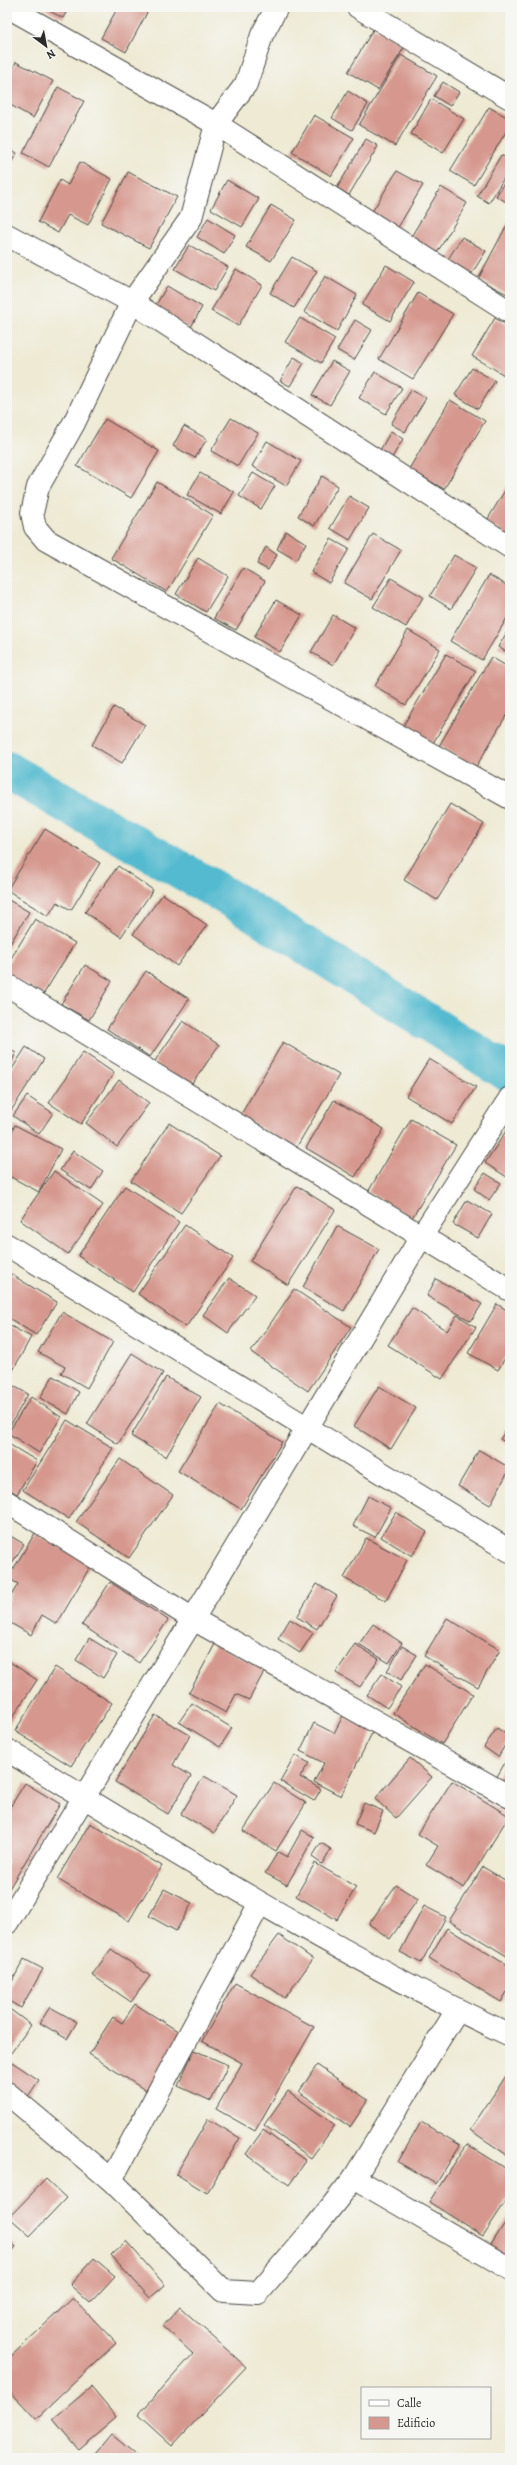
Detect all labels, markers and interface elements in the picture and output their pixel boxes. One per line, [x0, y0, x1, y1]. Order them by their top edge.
north arrow [26, 26, 66, 66]
text: N [44, 46, 58, 63]
legend [361, 2387, 491, 2439]
text: Calle [397, 2395, 421, 2411]
text: Edificio [397, 2415, 435, 2431]

